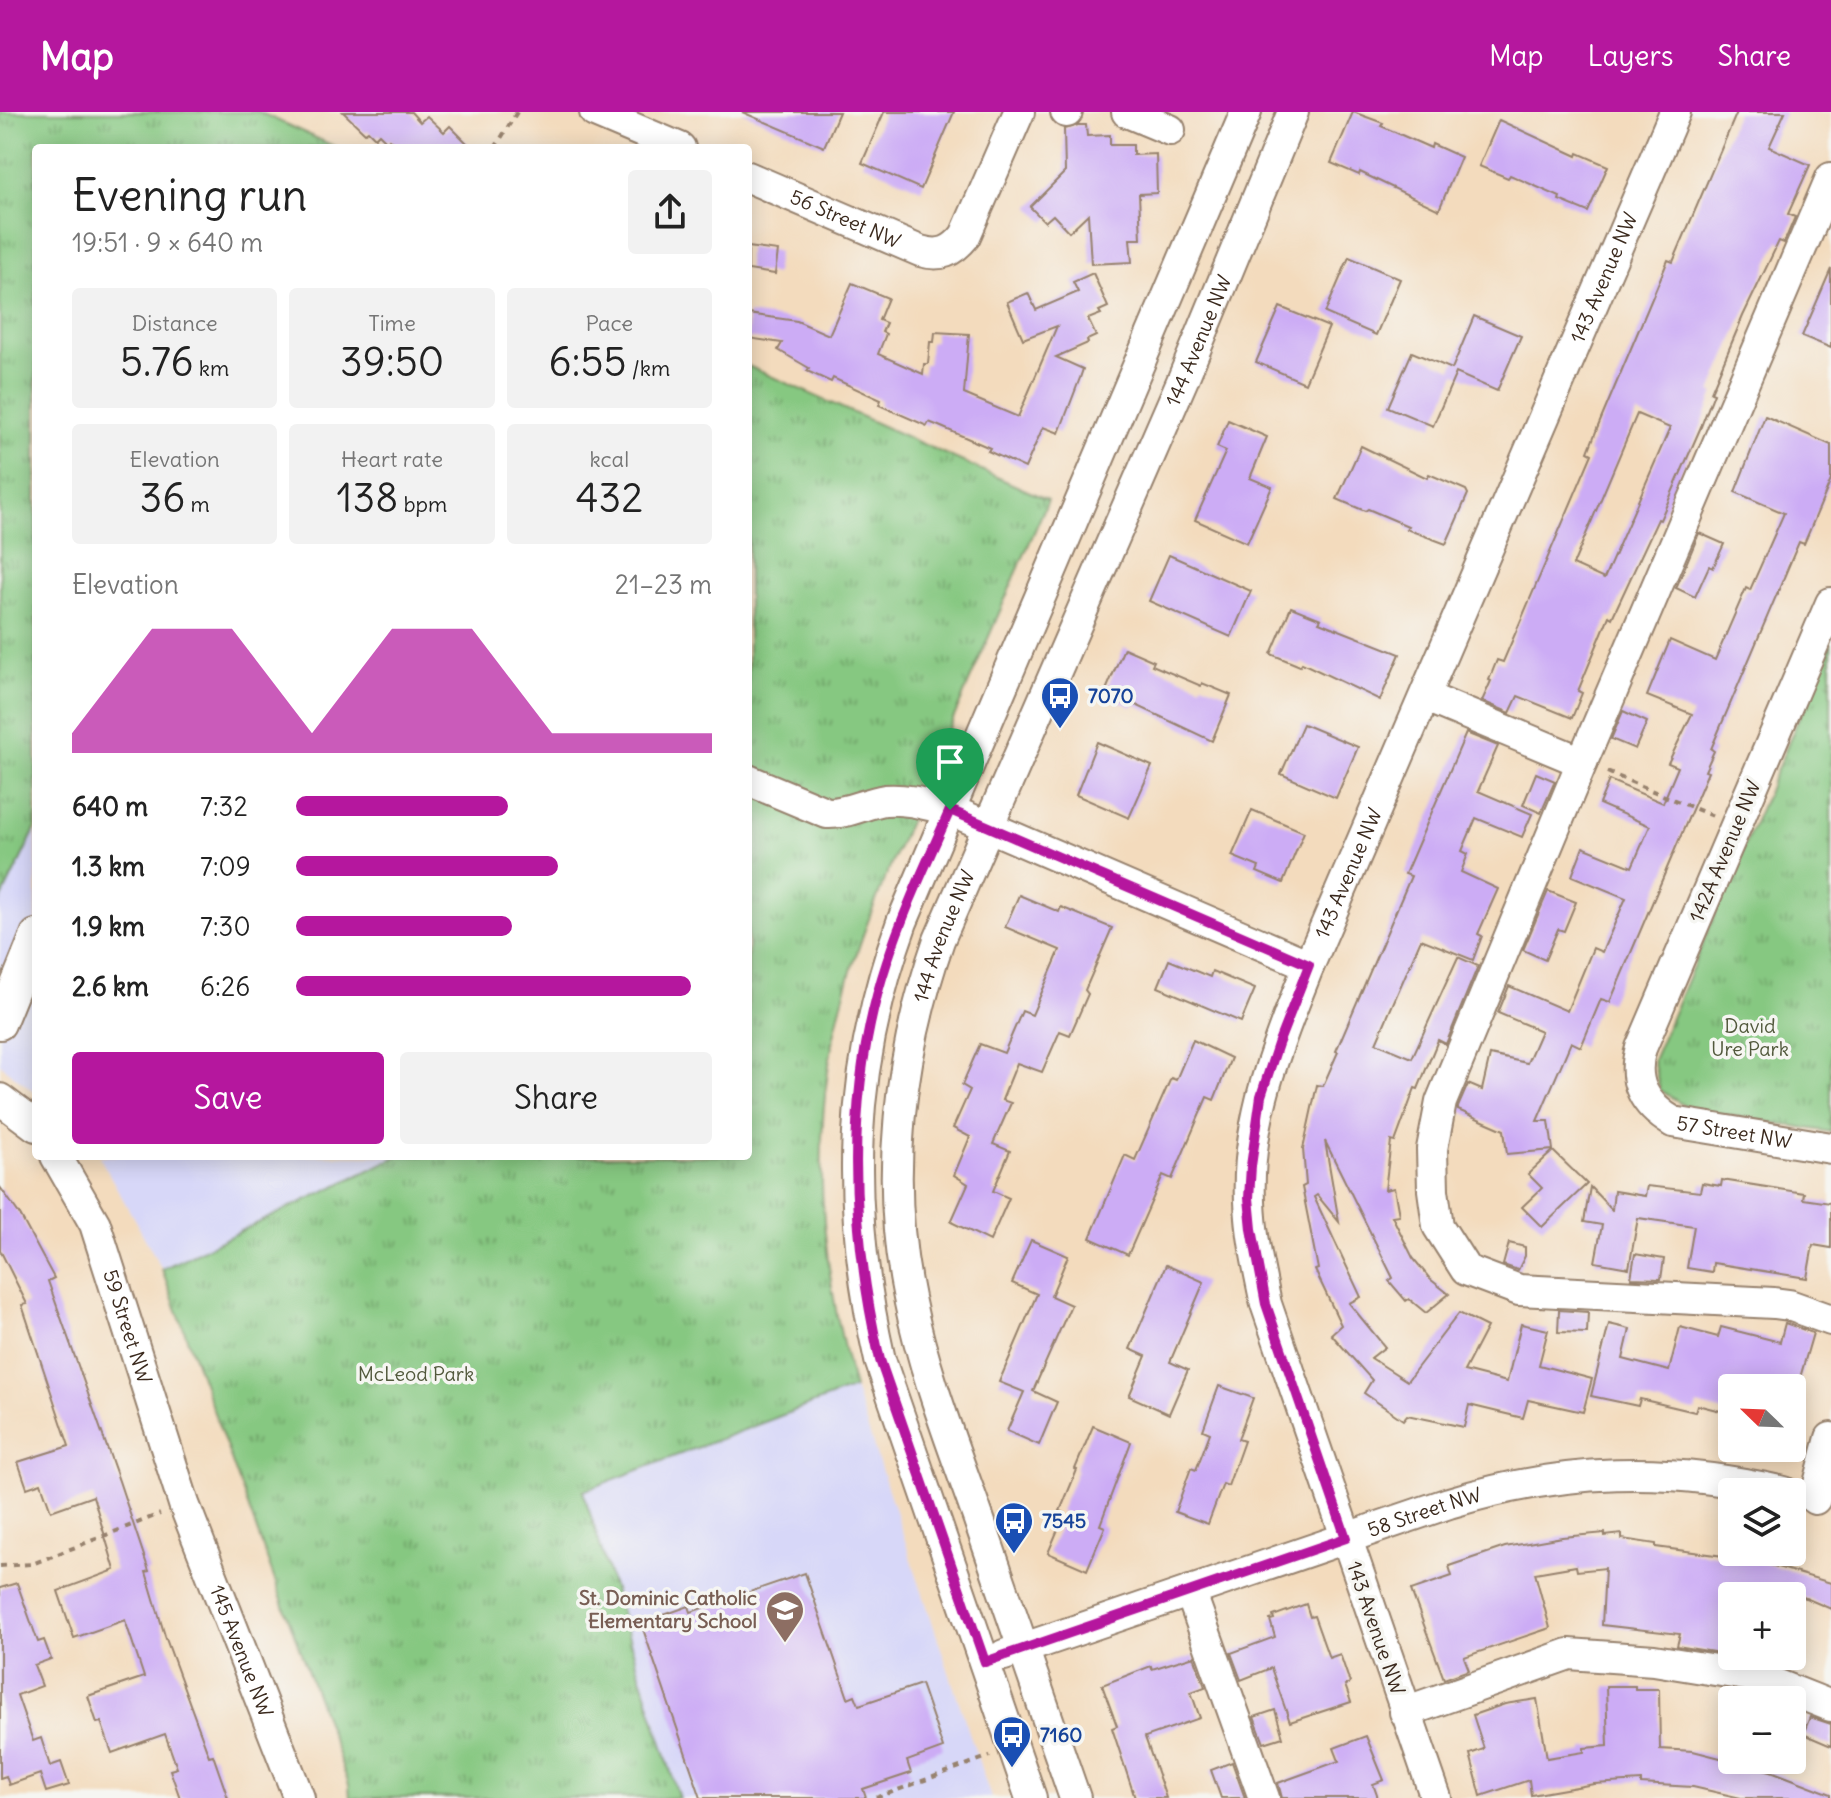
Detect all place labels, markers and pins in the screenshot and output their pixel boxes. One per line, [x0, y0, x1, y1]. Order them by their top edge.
bus stop icon: 7070 [1039, 675, 1081, 730]
place label: 7070 [1088, 683, 1134, 708]
pin [916, 728, 984, 810]
bus stop icon: 7545 [993, 1500, 1035, 1555]
place label: 7545 [1042, 1508, 1086, 1533]
place label: St. Dominic Catholic Elementary School [579, 1585, 757, 1633]
school or university icon: St. Dominic Catholic Elementary School [764, 1589, 806, 1644]
bus stop icon: 7160 [991, 1714, 1033, 1769]
place label: 7160 [1040, 1722, 1082, 1747]

